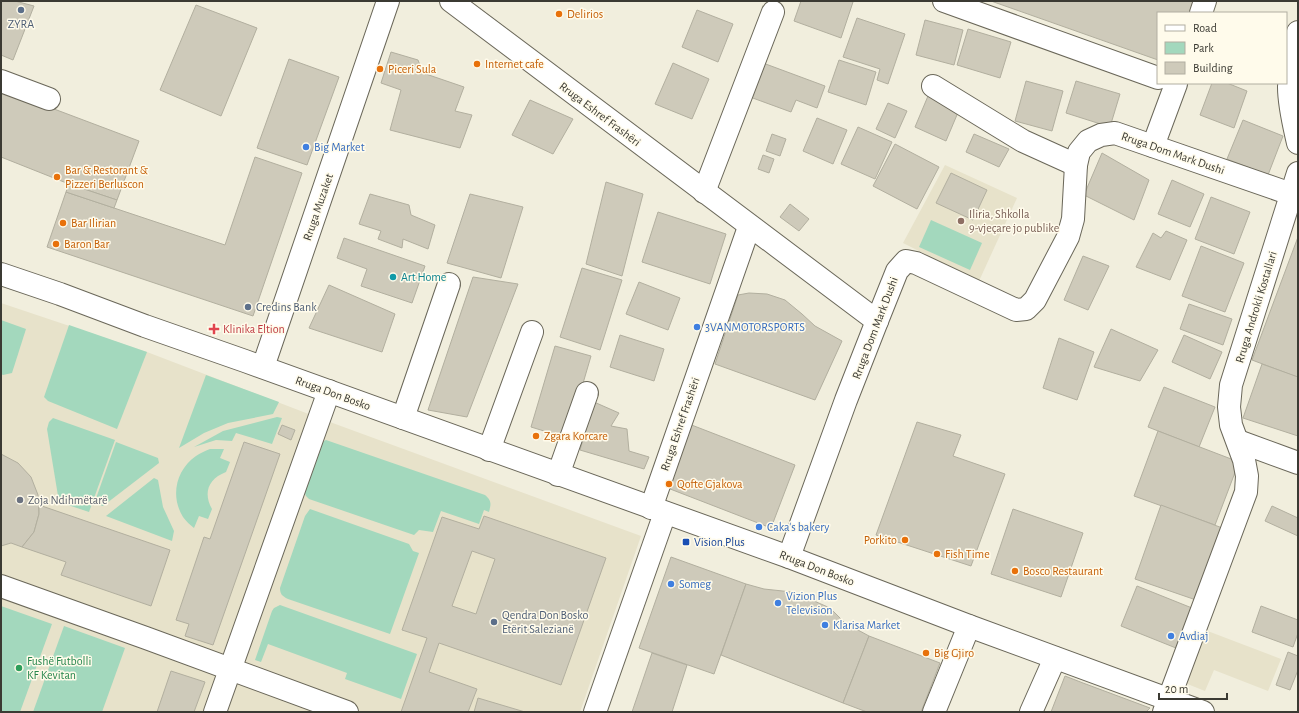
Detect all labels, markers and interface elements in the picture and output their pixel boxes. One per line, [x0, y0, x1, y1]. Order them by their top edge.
marker: ZYRA [16, 5, 26, 15]
place label: Delirios [567, 8, 603, 20]
marker: Delirios [554, 9, 564, 19]
legend [1157, 12, 1287, 84]
place label: ZYRA [8, 18, 34, 30]
text: Road [1193, 22, 1217, 34]
text: Park [1193, 42, 1214, 54]
place label: Internet cafe [485, 58, 544, 70]
marker: Internet cafe [472, 59, 482, 69]
text: Building [1193, 62, 1233, 74]
place label: Piceri Sula [388, 63, 437, 75]
marker: Piceri Sula [375, 64, 385, 74]
street label: Rruga Eshref Frashëri [557, 80, 643, 148]
street label: Rruga Dom Mark Dushi [1120, 130, 1226, 176]
place label: Big Market [314, 141, 365, 153]
marker: Big Market [301, 142, 311, 152]
place label: Bar & Restorant & Pizzeri Berluscon [65, 164, 149, 190]
marker: Bar & Restorant & Pizzeri Berluscon [52, 172, 62, 182]
street label: Rruga Muzaket [301, 172, 335, 242]
place label: Iliria, Shkolla 9-vjeçare jo publike [969, 208, 1059, 235]
marker: Iliria, Shkolla 9-vjeçare jo publike [956, 216, 966, 226]
place label: Bar Ilirian [71, 217, 116, 229]
marker: Bar Ilirian [58, 218, 68, 228]
place label: Baron Bar [64, 238, 110, 250]
marker: Baron Bar [51, 239, 61, 249]
street label: Rruga Androkli Kostallari [1233, 250, 1279, 364]
place label: Art Home [401, 271, 446, 283]
marker: Art Home [388, 272, 398, 282]
street label: Rruga Dom Mark Dushi [850, 275, 900, 381]
place label: Credins Bank [256, 301, 317, 313]
marker: Credins Bank [243, 302, 253, 312]
place label: 3VANMOTORSPORTS [705, 321, 805, 333]
marker: 3VANMOTORSPORTS [692, 322, 702, 332]
marker: Klinika Eltion [208, 323, 220, 335]
place label: Klinika Eltion [223, 323, 285, 335]
street label: Rruga Don Bosko [294, 374, 372, 412]
street label: Rruga Eshref Frashëri [658, 376, 702, 472]
place label: Zgara Korcare [544, 430, 608, 442]
marker: Zgara Korcare [531, 431, 541, 441]
place label: Qofte Gjakova [677, 478, 743, 491]
marker: Qofte Gjakova [664, 479, 674, 489]
place label: Zoja Ndihmëtarë [28, 494, 108, 507]
marker: Zoja Ndihmëtarë [15, 495, 25, 505]
place label: Caka's bakery [767, 521, 829, 534]
marker: Caka's bakery [754, 522, 764, 532]
place label: Porkito [864, 534, 897, 546]
marker: Porkito [900, 535, 910, 545]
place label: Vision Plus [694, 536, 745, 548]
marker: Vision Plus [681, 537, 691, 547]
street label: Rruga Don Bosko [778, 548, 856, 588]
place label: Fish Time [945, 548, 990, 560]
marker: Fish Time [932, 549, 942, 559]
place label: Bosco Restaurant [1023, 565, 1103, 577]
marker: Bosco Restaurant [1010, 566, 1020, 576]
place label: Someg [679, 578, 711, 590]
marker: Someg [666, 579, 676, 589]
place label: Vizion Plus Television [786, 590, 837, 616]
marker: Vizion Plus Television [773, 598, 783, 608]
place label: Qendra Don Bosko Etërit Salezianë [502, 609, 589, 635]
marker: Qendra Don Bosko Etërit Salezianë [489, 617, 499, 627]
place label: Klarisa Market [833, 619, 900, 631]
marker: Klarisa Market [820, 620, 830, 630]
place label: Avdiaj [1179, 630, 1208, 643]
marker: Avdiaj [1166, 631, 1176, 641]
place label: Big Gjiro [934, 647, 974, 660]
marker: Big Gjiro [921, 648, 931, 658]
place label: Fushë Futbolli KF Kevitan [27, 655, 91, 681]
marker: Fushë Futbolli KF Kevitan [14, 663, 24, 673]
scale bar [1159, 675, 1227, 701]
text: 20 m [1165, 683, 1188, 695]

